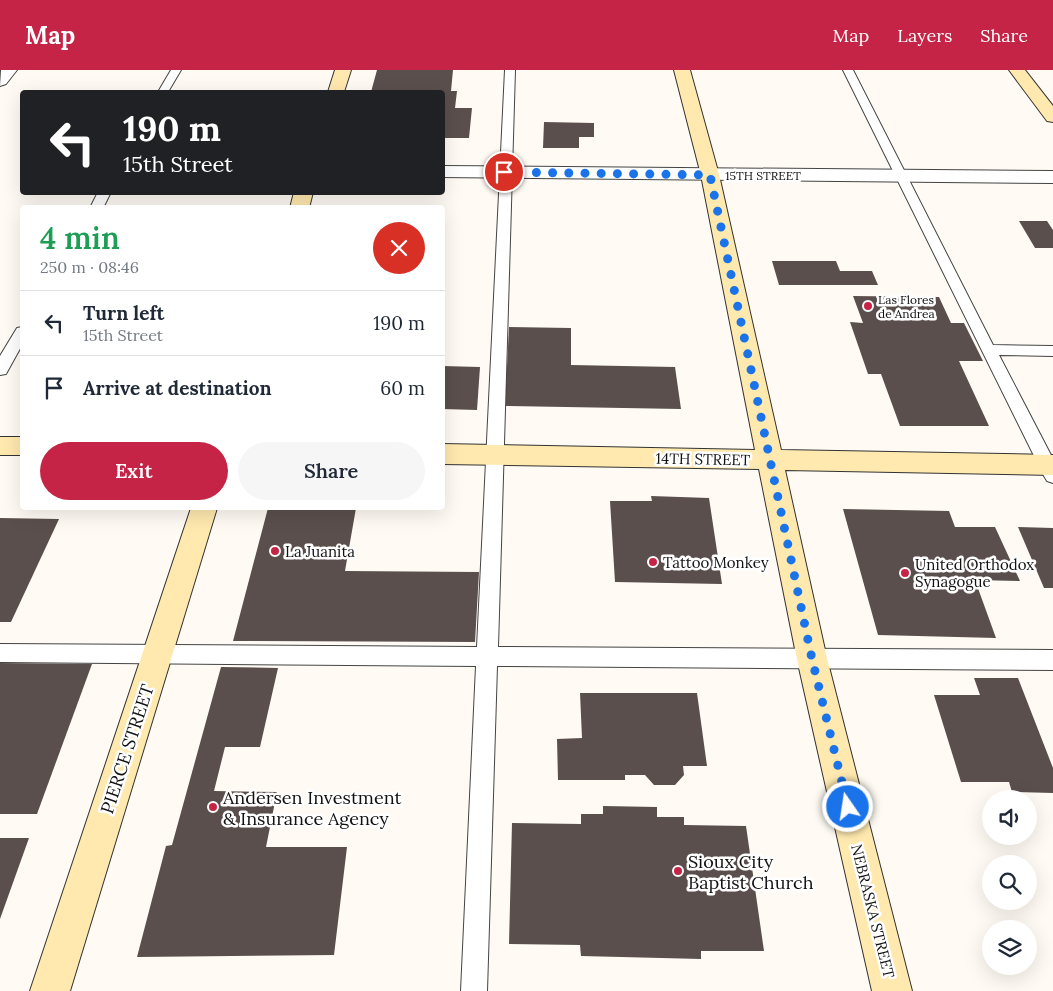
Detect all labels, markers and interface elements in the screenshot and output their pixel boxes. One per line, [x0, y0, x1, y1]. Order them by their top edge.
text: Map [25, 20, 75, 51]
text: Map [833, 24, 869, 47]
text: Layers [897, 24, 952, 47]
text: Share [980, 24, 1028, 47]
text: 190 m [123, 106, 221, 151]
icon: left [40, 110, 105, 175]
text: 15th Street [123, 150, 233, 178]
pin [483, 151, 525, 193]
icon: arrive [490, 158, 518, 186]
street label: 15TH STREET [725, 168, 801, 183]
text: 4 min [40, 219, 120, 257]
button: close [373, 222, 425, 274]
text: 250 m · 08:46 [40, 257, 139, 277]
place label: Las Flores de Andrea [878, 292, 935, 321]
marker: Las Flores de Andrea [862, 300, 874, 312]
text: Turn left [83, 301, 164, 325]
icon: left [40, 309, 68, 337]
text: 190 m [373, 311, 425, 335]
text: 15th Street [83, 325, 163, 345]
icon: arrive [40, 374, 68, 402]
text: Arrive at destination [83, 376, 272, 400]
text: 60 m [380, 376, 425, 400]
button: Exit [40, 442, 228, 500]
button: Share [238, 442, 425, 500]
street label: 14TH STREET [656, 449, 751, 469]
place label: La Juanita [285, 542, 355, 561]
marker: La Juanita [269, 545, 281, 557]
place label: Tattoo Monkey [663, 553, 769, 572]
place label: United Orthodox Synagogue [915, 555, 1034, 591]
marker: Tattoo Monkey [647, 556, 659, 568]
marker: United Orthodox Synagogue [899, 567, 911, 579]
street label: PIERCE STREET [95, 681, 159, 817]
position arrow [821, 780, 873, 832]
place label: Andersen Investment & Insurance Agency [222, 786, 401, 830]
map controls [982, 790, 1037, 975]
button: sound [982, 790, 1037, 845]
marker: Andersen Investment & Insurance Agency [207, 801, 219, 813]
street label: NEBRASKA STREET [847, 842, 899, 980]
place label: Sioux City Baptist Church [688, 850, 814, 894]
button: search [982, 855, 1037, 910]
marker: Sioux City Baptist Church [672, 865, 684, 877]
button: layers [982, 920, 1037, 975]

